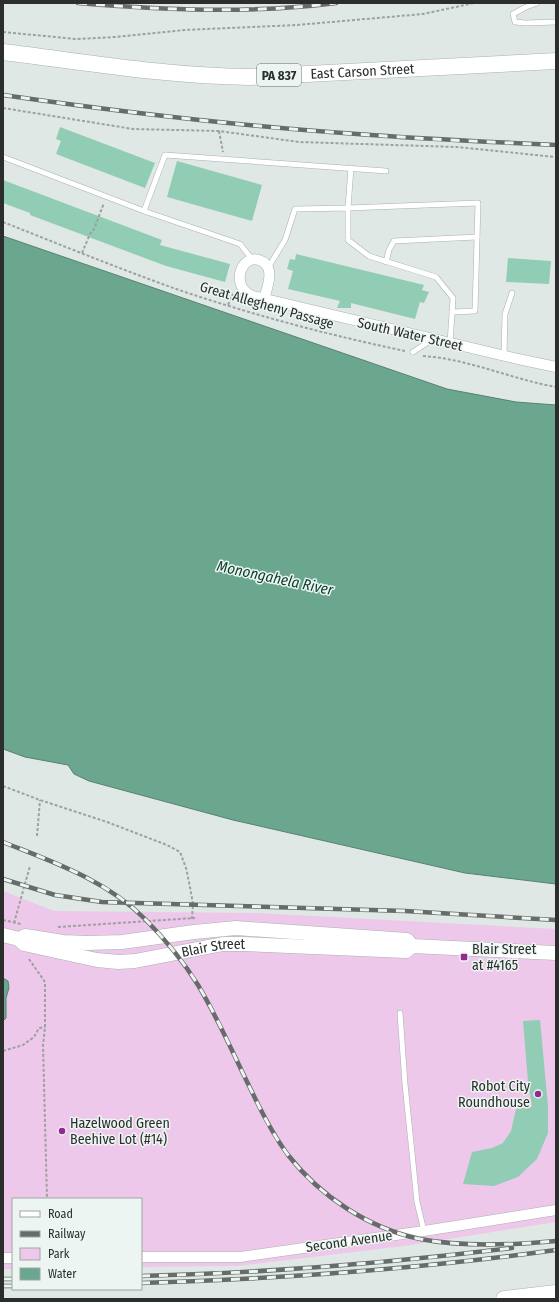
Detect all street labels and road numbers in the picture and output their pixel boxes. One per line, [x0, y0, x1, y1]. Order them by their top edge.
street label: East Carson Street [310, 60, 415, 83]
road number: PA 837 [257, 64, 301, 86]
street label: Great Allegheny Passage [198, 278, 336, 333]
street label: South Water Street [356, 314, 465, 355]
street label: Blair Street [180, 936, 246, 961]
street label: Second Avenue [305, 1227, 394, 1256]

